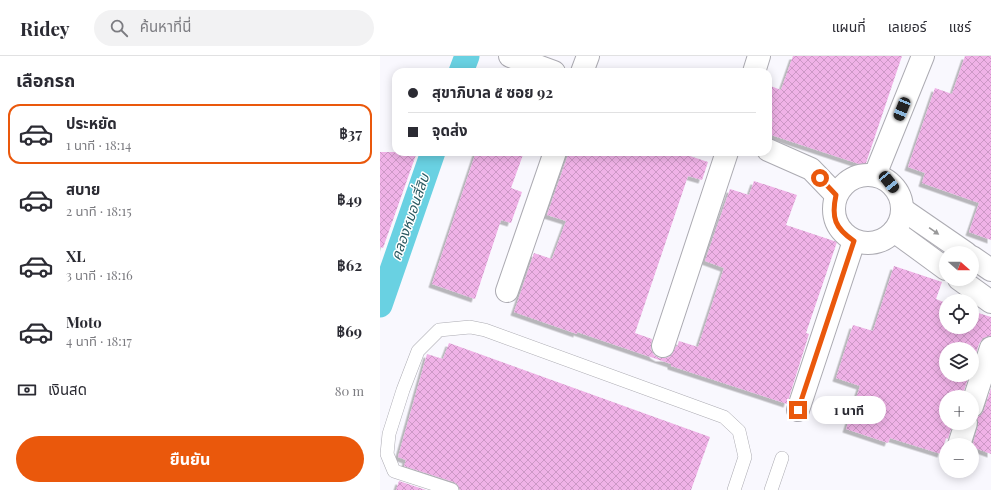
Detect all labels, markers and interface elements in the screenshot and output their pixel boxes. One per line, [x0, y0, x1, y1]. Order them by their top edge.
search box [94, 10, 374, 46]
text: Ridey [20, 15, 70, 41]
text: ค้นหาที่นี่ [140, 16, 191, 36]
icon: search [108, 17, 130, 39]
text: แผนที่ [832, 17, 866, 36]
text: เลเยอร์ [888, 17, 927, 36]
text: แชร์ [949, 17, 971, 36]
text: เลือกรถ [16, 68, 75, 92]
text: สุขาภิบาล ๕ ซอย 92 [432, 82, 553, 102]
car [892, 96, 912, 122]
text: ประหยัด [66, 113, 117, 133]
icon: car [18, 116, 54, 152]
text: จุดส่ง [432, 120, 468, 140]
text: ฿37 [339, 123, 362, 143]
text: 1 นาที · 18:14 [66, 136, 131, 153]
route start [811, 169, 829, 187]
car [877, 169, 901, 195]
water label: คลองหมอนสี่สิบ [386, 170, 434, 263]
text: สบาย [66, 179, 100, 199]
icon: car [18, 182, 54, 218]
text: ฿49 [337, 189, 362, 209]
text: 2 นาที · 18:15 [66, 202, 132, 219]
one-way arrow [929, 227, 939, 235]
text: XL [66, 246, 86, 266]
north arrow [939, 246, 979, 286]
map controls [939, 246, 979, 478]
icon: car [18, 248, 54, 284]
text: ฿62 [337, 255, 362, 275]
text: 3 นาที · 18:16 [66, 266, 133, 283]
button: locate [939, 294, 979, 334]
text: Moto [66, 312, 102, 332]
icon: car [18, 314, 54, 350]
text: ฿69 [337, 321, 362, 341]
text: 4 นาที · 18:17 [66, 332, 132, 349]
button: layers [939, 342, 979, 382]
icon: cash [16, 379, 38, 401]
text: เงินสด [48, 379, 87, 399]
text: 80 m [335, 382, 364, 399]
button: + [939, 390, 979, 430]
callout: 1 นาที [812, 396, 886, 424]
route end [789, 401, 807, 419]
text: 1 นาที [834, 401, 864, 418]
button: ยืนยัน [16, 436, 364, 482]
button: − [939, 438, 979, 478]

